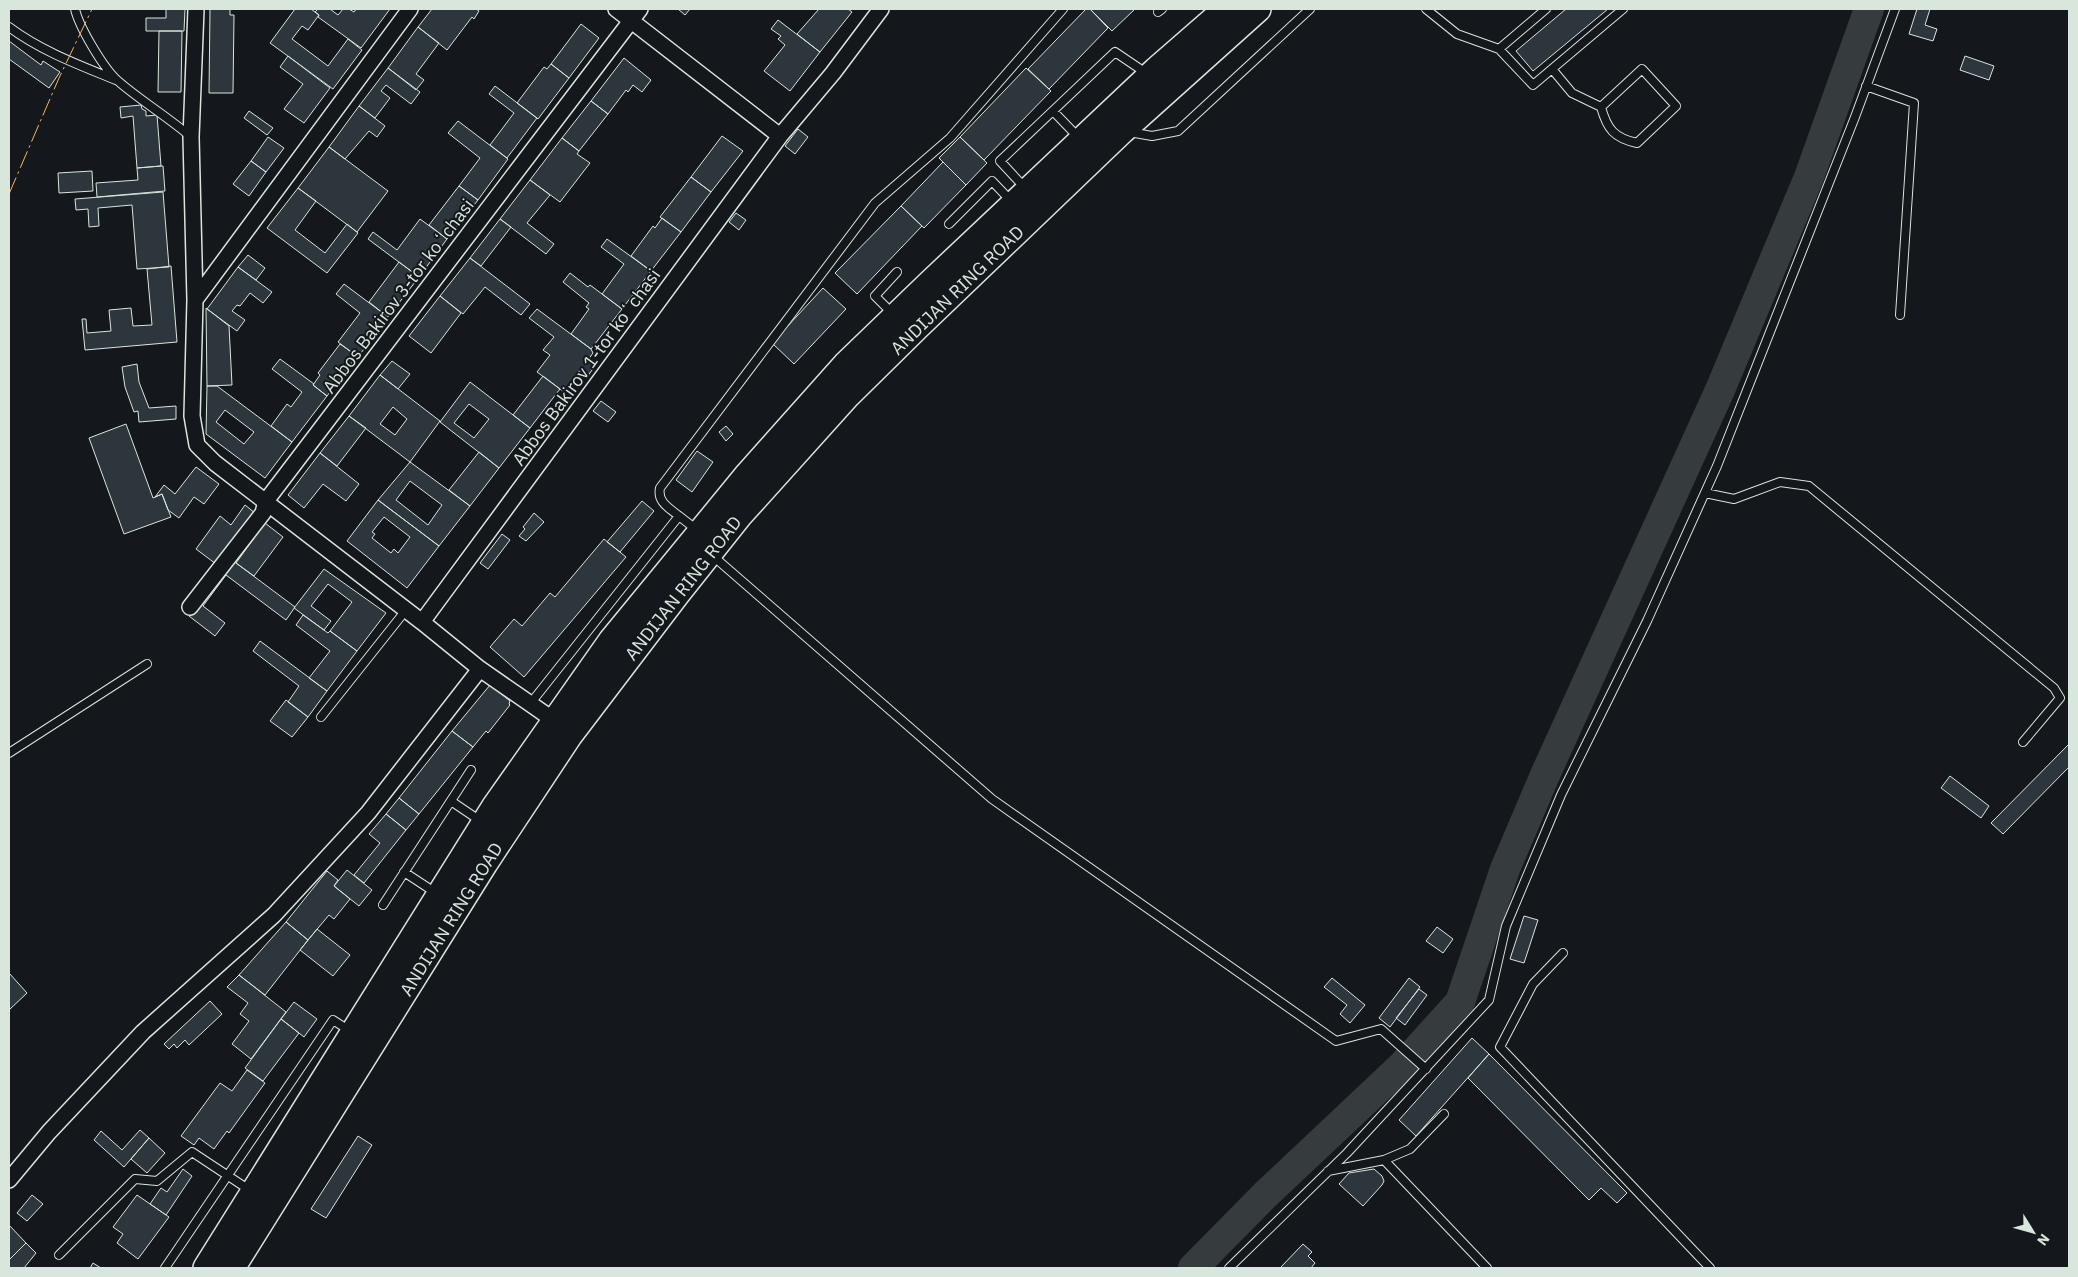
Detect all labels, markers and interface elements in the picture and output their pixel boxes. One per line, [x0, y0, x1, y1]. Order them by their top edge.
street label: Abbos Bakirov 3-tor koʻchasi [317, 194, 479, 398]
street label: ANDIJAN RING ROAD [885, 220, 1029, 360]
street label: Abbos Bakirov 1-tor koʻchasi [507, 264, 665, 470]
street label: ANDIJAN RING ROAD [620, 511, 746, 665]
street label: ANDIJAN RING ROAD [394, 838, 508, 1000]
north arrow [2008, 1207, 2058, 1257]
text: N [2033, 1230, 2054, 1249]

